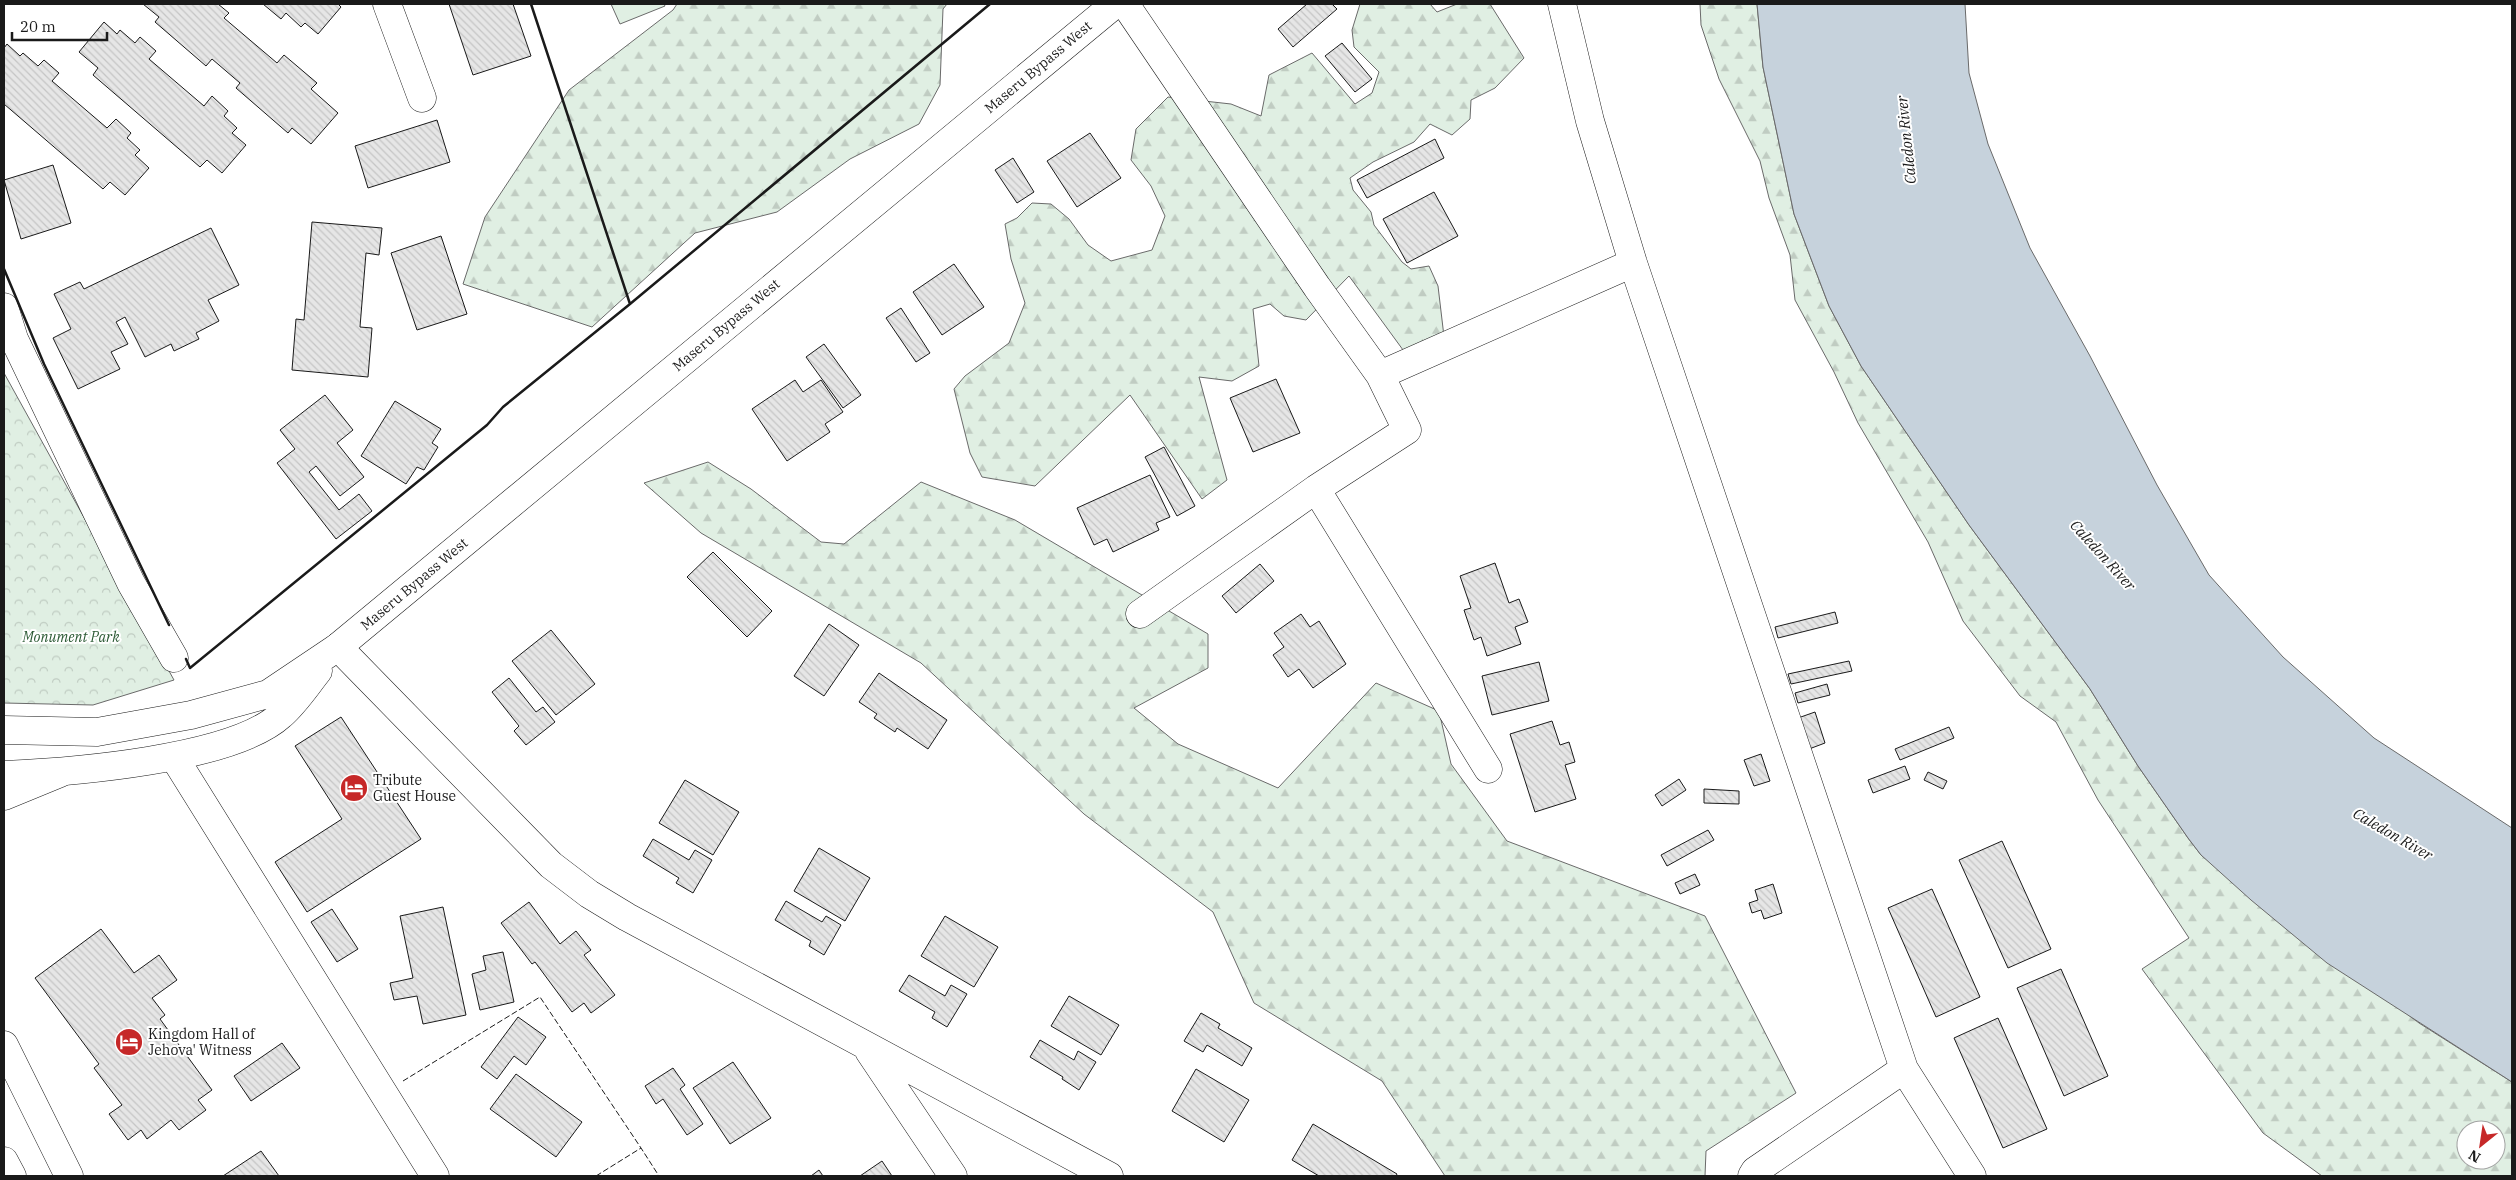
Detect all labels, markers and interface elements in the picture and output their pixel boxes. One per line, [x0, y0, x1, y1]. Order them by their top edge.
scale bar [12, 10, 108, 42]
text: 20 m [20, 17, 56, 36]
street label: Maseru Bypass West [981, 17, 1095, 117]
water label: Caledon River [1892, 94, 1920, 185]
street label: Maseru Bypass West [669, 275, 783, 375]
water label: Caledon River [2066, 516, 2140, 595]
street label: Maseru Bypass West [357, 534, 471, 634]
park label: Monument Park [21, 628, 120, 646]
place label: Tribute Guest House [373, 771, 456, 805]
hotel icon: Tribute Guest House [339, 773, 369, 803]
water label: Caledon River [2350, 804, 2437, 865]
place label: Kingdom Hall of Jehova' Witness [148, 1025, 256, 1059]
hotel icon: Kingdom Hall of Jehova' Witness [114, 1027, 144, 1057]
north arrow [2456, 1120, 2506, 1170]
text: N [2465, 1146, 2484, 1167]

